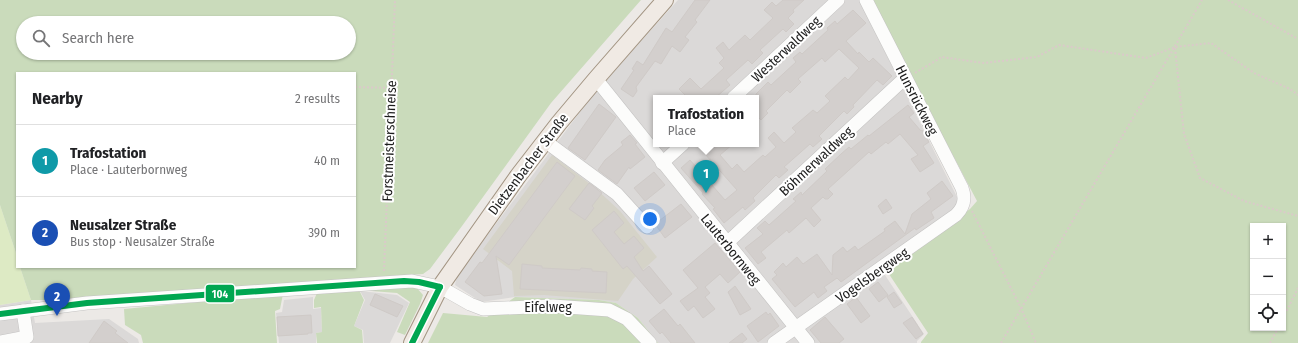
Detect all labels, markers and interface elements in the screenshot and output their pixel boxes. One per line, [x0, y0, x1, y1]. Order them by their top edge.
street label: Westerwaldweg [748, 13, 825, 86]
search box [16, 16, 356, 60]
icon: search [30, 27, 52, 49]
text: Search here [62, 29, 134, 47]
street label: Hunsrückweg [892, 62, 942, 139]
street label: Forstmeisterschneise [379, 80, 400, 202]
text: Nearby [32, 88, 83, 109]
text: 2 results [295, 91, 340, 106]
popup [653, 95, 759, 147]
text: Trafostation [668, 105, 744, 123]
street label: Dietzenbacher Straße [485, 110, 572, 218]
text: Place [668, 123, 696, 138]
street label: Böhmerwaldweg [776, 123, 857, 200]
text: Trafostation [70, 144, 146, 162]
text: 1 [42, 153, 48, 168]
text: 40 m [314, 153, 340, 168]
pin: 1 [693, 160, 719, 193]
text: Place · Lauterbornweg [70, 162, 187, 177]
your location [640, 209, 660, 229]
street label: Lauterbornweg [697, 210, 765, 288]
text: Neusalzer Straße [70, 216, 176, 234]
map controls [1250, 223, 1286, 331]
button: + [1250, 223, 1286, 259]
text: 2 [42, 225, 48, 240]
text: 390 m [308, 225, 340, 240]
text: Bus stop · Neusalzer Straße [70, 234, 215, 249]
street label: Vogelsbergweg [832, 244, 912, 307]
button: − [1250, 259, 1286, 295]
pin: 2 [44, 283, 70, 316]
line badge: 104 [205, 284, 235, 303]
text: 104 [212, 288, 228, 301]
button: locate [1250, 295, 1286, 331]
street label: Eifelweg [524, 299, 572, 316]

